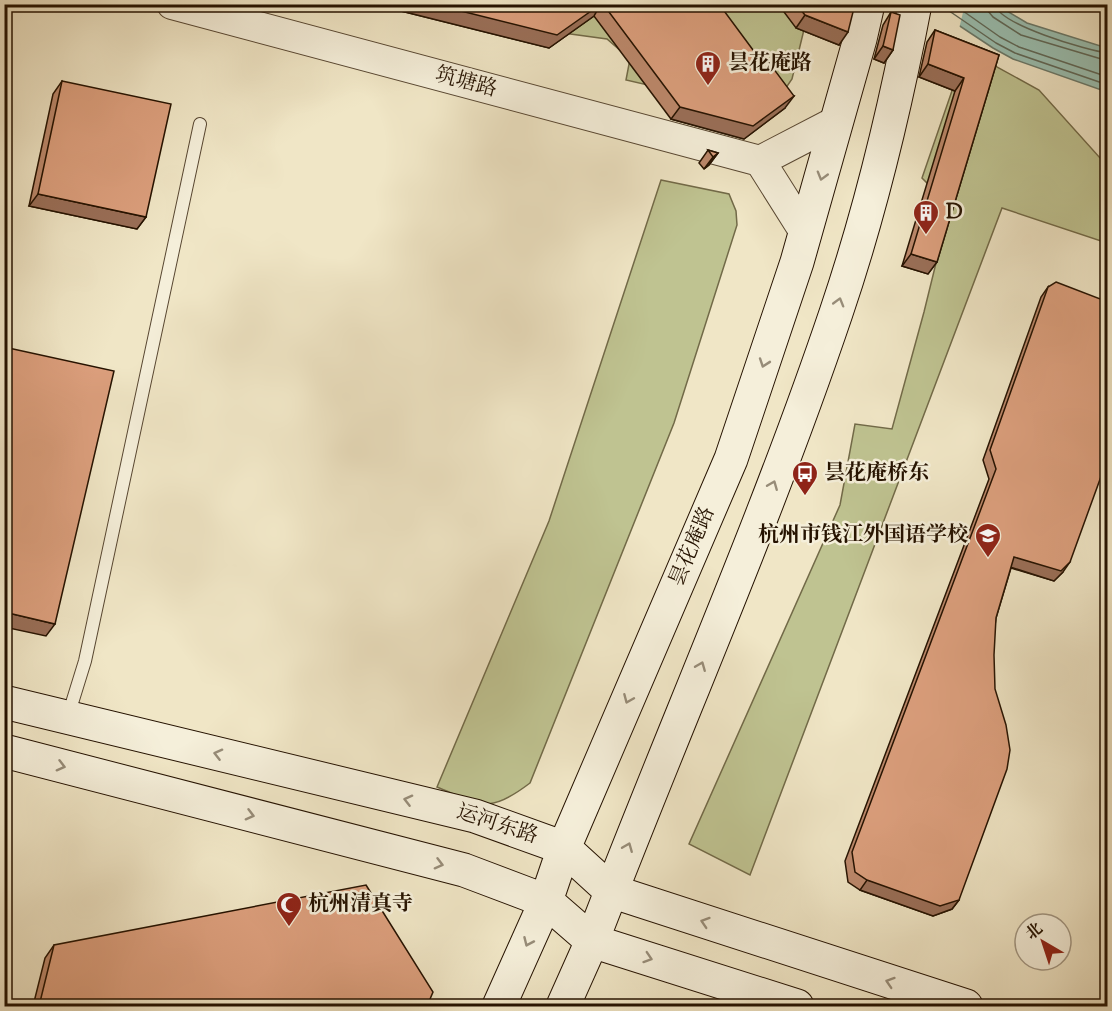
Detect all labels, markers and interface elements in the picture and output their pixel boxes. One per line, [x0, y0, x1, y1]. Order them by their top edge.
building icon: 昙花庵路 [693, 49, 723, 87]
place label: 昙花庵路 [728, 49, 812, 79]
street label: 筑塘路 [432, 60, 500, 106]
one-way arrow [816, 171, 829, 181]
building icon: D [911, 198, 941, 236]
place label: D [946, 198, 963, 228]
one-way arrow [832, 297, 844, 307]
one-way arrow [758, 357, 771, 368]
bus stop icon: 昙花庵桥东 [790, 459, 820, 497]
place label: 昙花庵桥东 [824, 459, 929, 489]
one-way arrow [766, 480, 778, 491]
street label: 昙花庵路 [663, 502, 723, 592]
place label: 杭州市钱江外国语学校 [758, 521, 968, 551]
school or university icon: 杭州市钱江外国语学校 [973, 521, 1003, 559]
one-way arrow [693, 661, 706, 672]
one-way arrow [623, 693, 635, 704]
one-way arrow [214, 748, 224, 761]
one-way arrow [56, 758, 66, 771]
one-way arrow [403, 794, 413, 807]
street label: 运河东路 [452, 798, 542, 852]
one-way arrow [245, 807, 255, 820]
one-way arrow [621, 842, 634, 853]
one-way arrow [433, 856, 443, 869]
mosque icon: 杭州清真寺 [274, 890, 304, 928]
place label: 杭州清真寺 [308, 890, 413, 920]
north arrow [1013, 912, 1073, 972]
one-way arrow [700, 916, 711, 929]
text: 北 [1022, 918, 1049, 946]
one-way arrow [523, 935, 535, 946]
one-way arrow [642, 951, 653, 964]
one-way arrow [885, 977, 896, 989]

